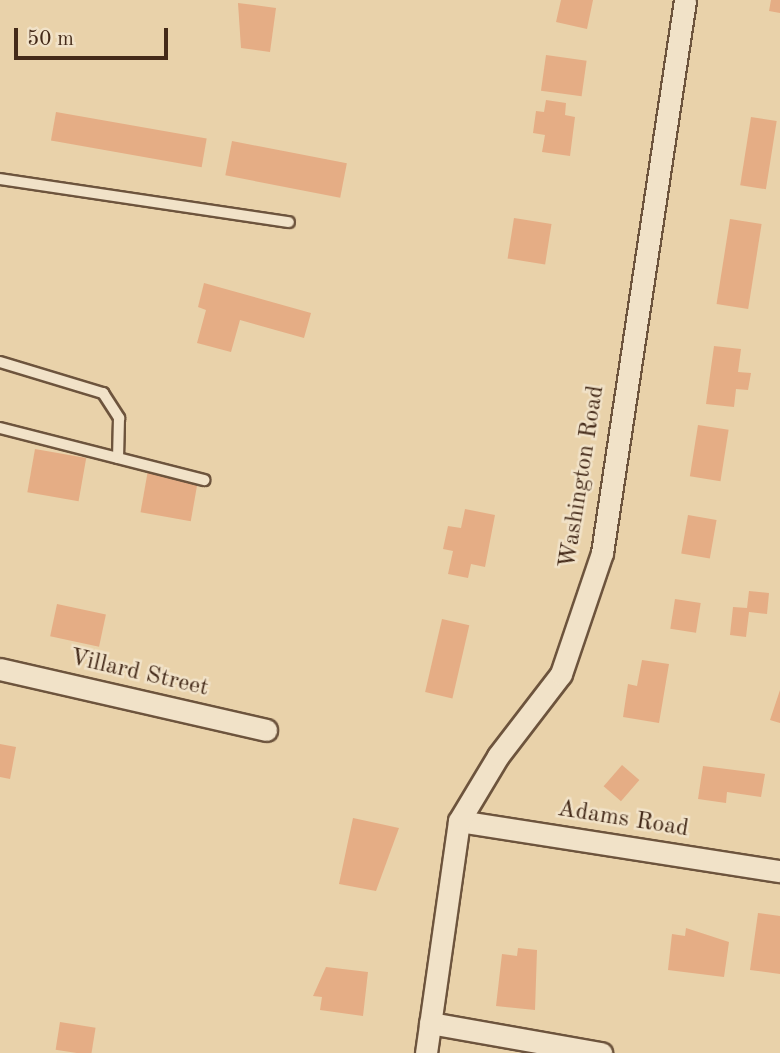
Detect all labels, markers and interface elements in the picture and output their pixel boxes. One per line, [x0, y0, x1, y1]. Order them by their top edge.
scale bar [18, 14, 172, 58]
text: 50 m [27, 29, 74, 50]
street label: Washington Road [554, 383, 612, 571]
street label: Villard Street [67, 644, 211, 704]
street label: Adams Road [555, 795, 691, 845]

